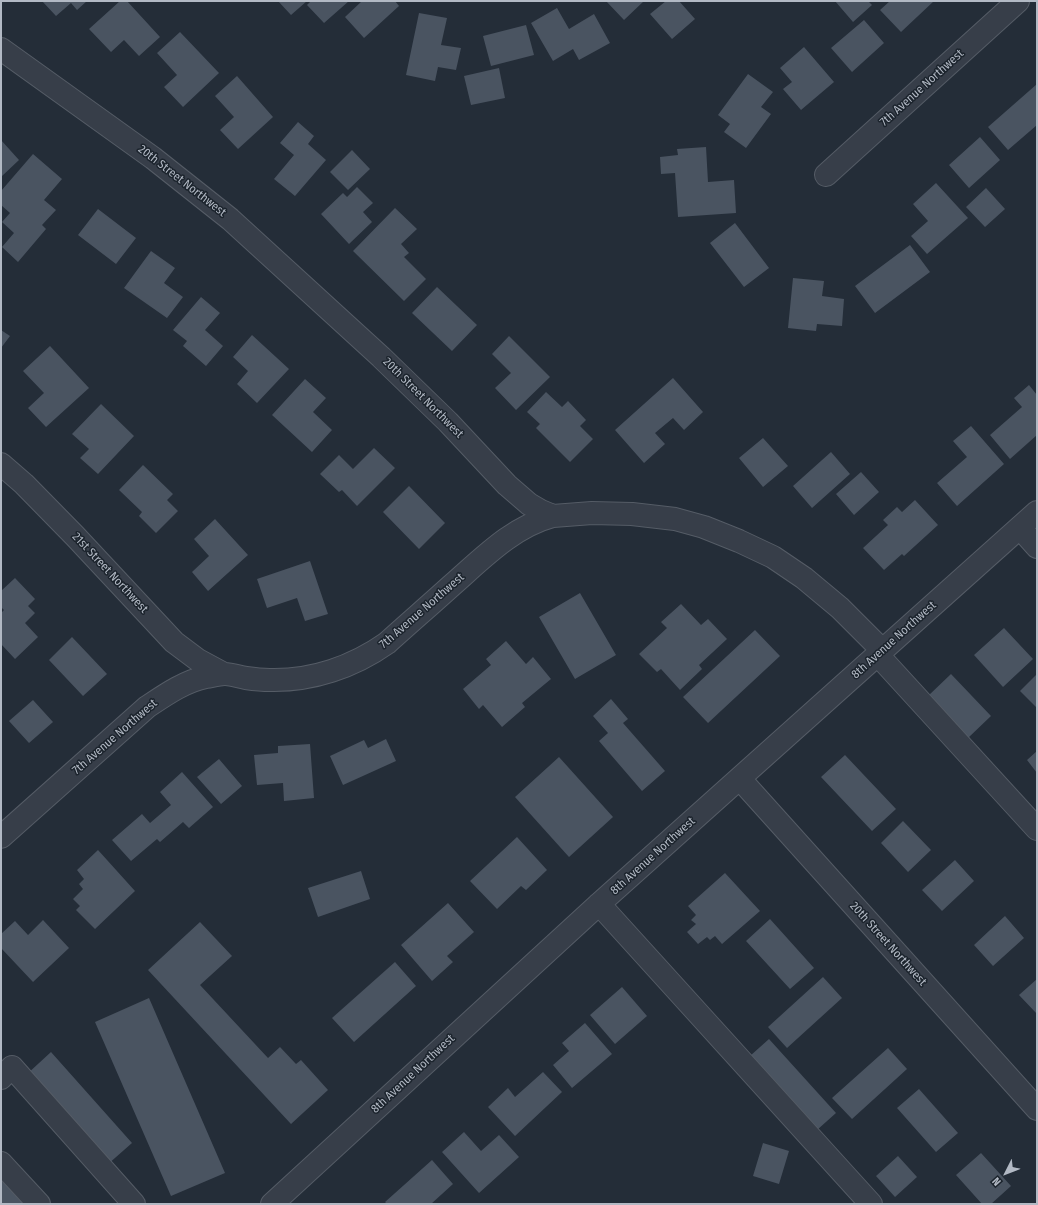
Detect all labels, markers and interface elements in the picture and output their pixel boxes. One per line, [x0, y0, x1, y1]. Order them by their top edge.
street label: 7th Avenue Northwest [877, 47, 967, 129]
street label: 20th Street Northwest [135, 142, 229, 220]
street label: 20th Street Northwest [380, 355, 466, 441]
street label: 21st Street Northwest [69, 530, 151, 616]
street label: 7th Avenue Northwest [377, 570, 467, 652]
street label: 8th Avenue Northwest [849, 598, 939, 682]
street label: 7th Avenue Northwest [70, 696, 160, 778]
street label: 8th Avenue Northwest [608, 814, 698, 898]
street label: 20th Street Northwest [847, 899, 929, 989]
street label: 8th Avenue Northwest [368, 1032, 458, 1116]
north arrow [986, 1153, 1026, 1193]
text: N [990, 1175, 1004, 1188]

